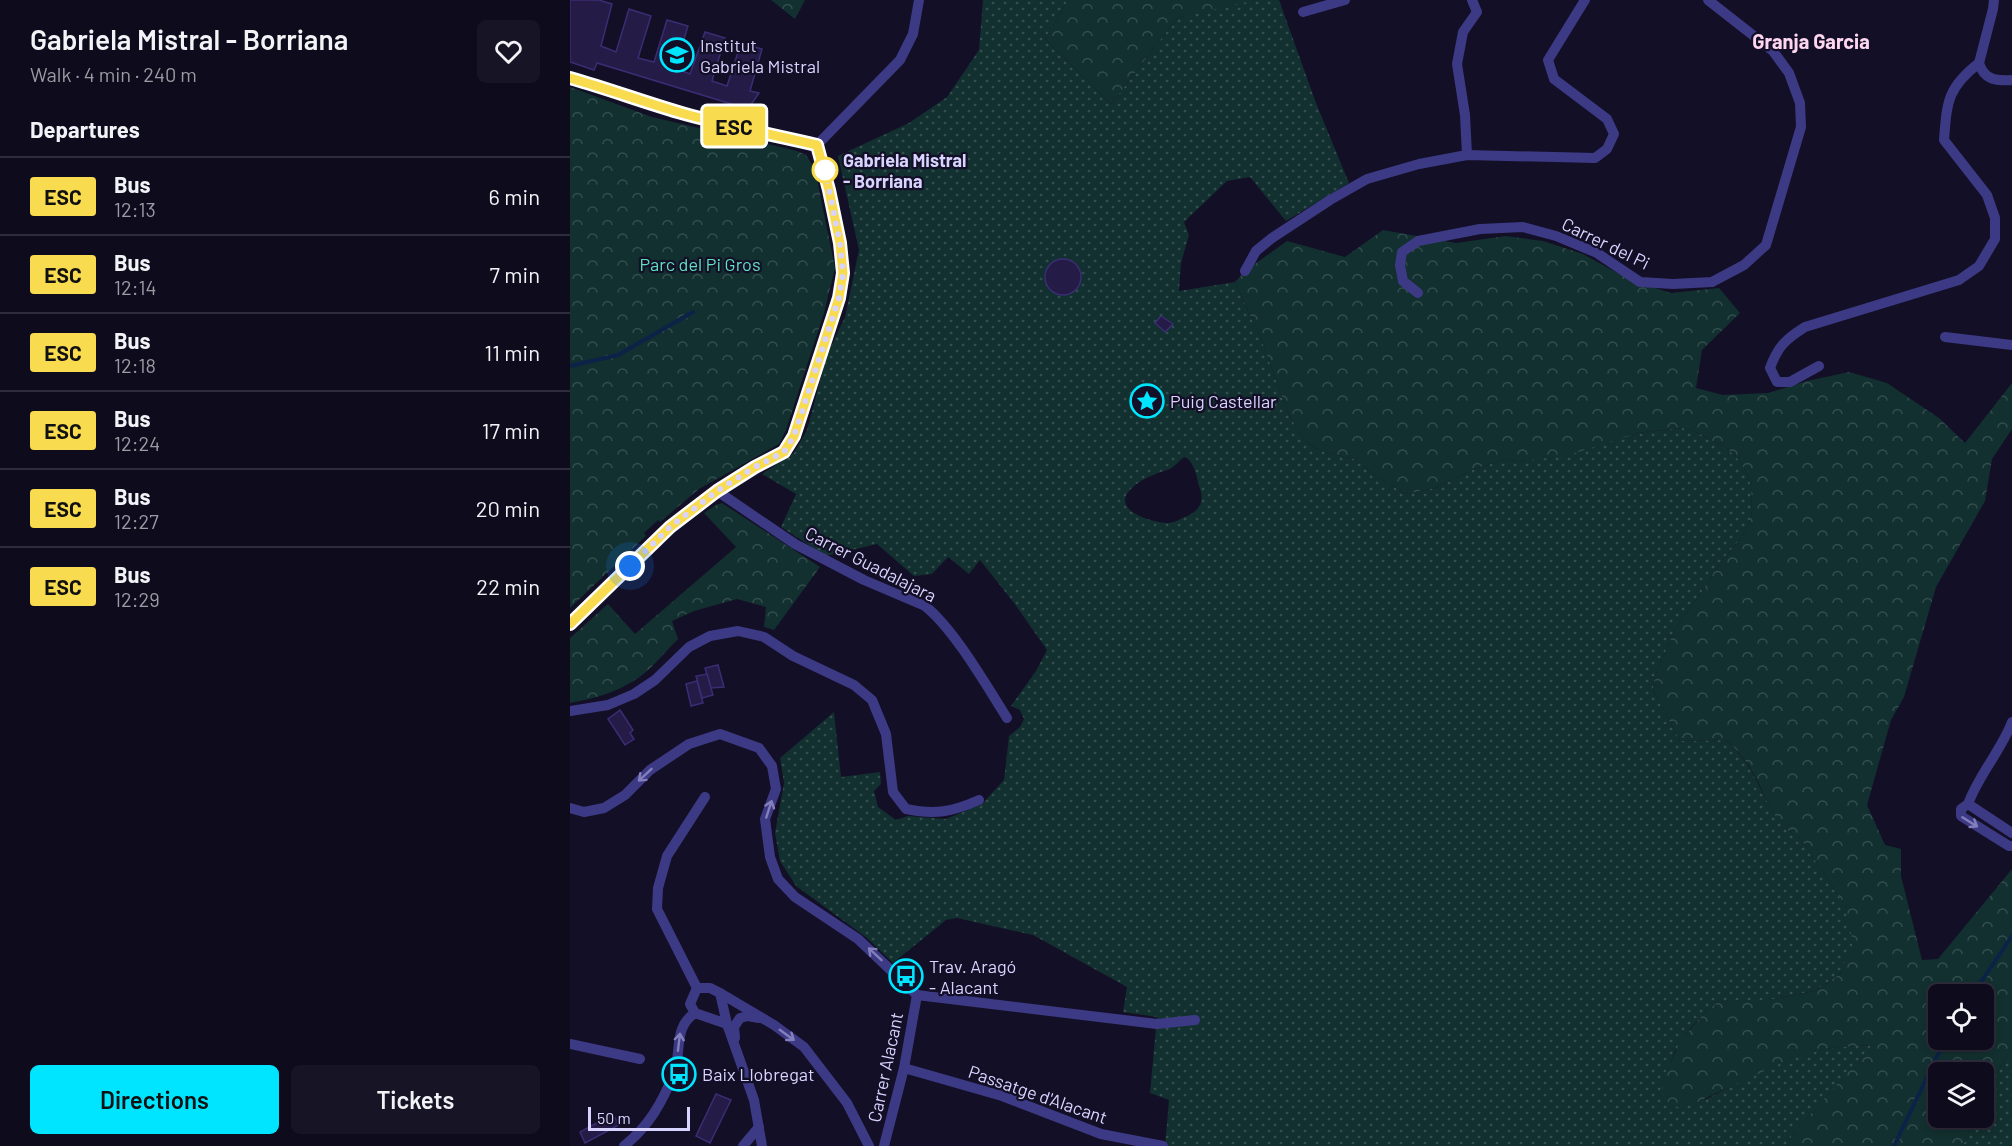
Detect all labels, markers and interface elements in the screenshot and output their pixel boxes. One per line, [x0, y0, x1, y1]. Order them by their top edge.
button: heart [477, 20, 540, 83]
text: Gabriela Mistral - Borriana [30, 22, 348, 56]
district label: Granja Garcia [1752, 29, 1870, 53]
place label: Institut Gabriela Mistral [700, 34, 820, 77]
school or university icon: Institut Gabriela Mistral [659, 37, 695, 73]
text: Walk · 4 min · 240 m [30, 62, 197, 86]
line badge: ESC [700, 106, 768, 146]
text: ESC [715, 114, 753, 139]
text: Departures [30, 116, 140, 142]
place label: Gabriela Mistral - Borriana [843, 149, 966, 192]
marker: Gabriela Mistral - Borriana [812, 157, 838, 183]
text: Bus [114, 171, 151, 197]
text: 6 min [489, 183, 540, 209]
text: ESC [44, 184, 82, 209]
text: 12:13 [114, 197, 156, 221]
street label: Carrer del Pi [1558, 212, 1654, 274]
text: Bus [114, 249, 151, 275]
park label: Parc del Pi Gros [639, 253, 761, 275]
text: 7 min [490, 261, 540, 287]
text: ESC [44, 262, 82, 287]
text: 12:14 [114, 275, 157, 299]
text: Bus [114, 327, 151, 353]
text: 11 min [484, 339, 540, 365]
text: ESC [44, 340, 82, 365]
text: 12:18 [114, 353, 156, 377]
place icon: Puig Castellar [1129, 383, 1165, 419]
place label: Puig Castellar [1170, 390, 1277, 412]
text: Bus [114, 405, 151, 431]
text: 17 min [482, 417, 540, 443]
text: ESC [44, 418, 82, 443]
text: 12:24 [114, 431, 160, 455]
text: Bus [114, 483, 151, 509]
text: 20 min [476, 495, 540, 521]
text: ESC [44, 496, 82, 521]
text: 12:27 [114, 509, 159, 533]
street label: Carrer Guadalajara [802, 521, 940, 607]
your location [615, 551, 645, 581]
text: Bus [114, 561, 151, 587]
text: 22 min [476, 573, 540, 599]
text: ESC [44, 574, 82, 599]
text: 12:29 [114, 587, 160, 611]
one-way arrow [638, 768, 653, 783]
one-way arrow [764, 801, 775, 819]
one-way arrow [1961, 816, 1978, 828]
one-way arrow [868, 948, 883, 962]
place label: Trav. Aragó - Alacant [929, 955, 1016, 998]
bus stop icon: Trav. Aragó - Alacant [888, 958, 924, 994]
map controls [1928, 984, 1994, 1128]
button: locate [1928, 984, 1994, 1050]
street label: Carrer Alacant [863, 1010, 907, 1124]
one-way arrow [779, 1029, 795, 1041]
one-way arrow [673, 1033, 684, 1052]
bus stop icon: Baix Llobregat [661, 1056, 697, 1092]
street label: Passatge d'Alacant [966, 1060, 1110, 1128]
button: layers [1928, 1062, 1994, 1128]
place label: Baix Llobregat [702, 1063, 815, 1085]
button: Directions [30, 1065, 279, 1134]
button: Tickets [291, 1065, 540, 1134]
scale bar [588, 1104, 690, 1132]
text: 50 m [597, 1108, 631, 1127]

